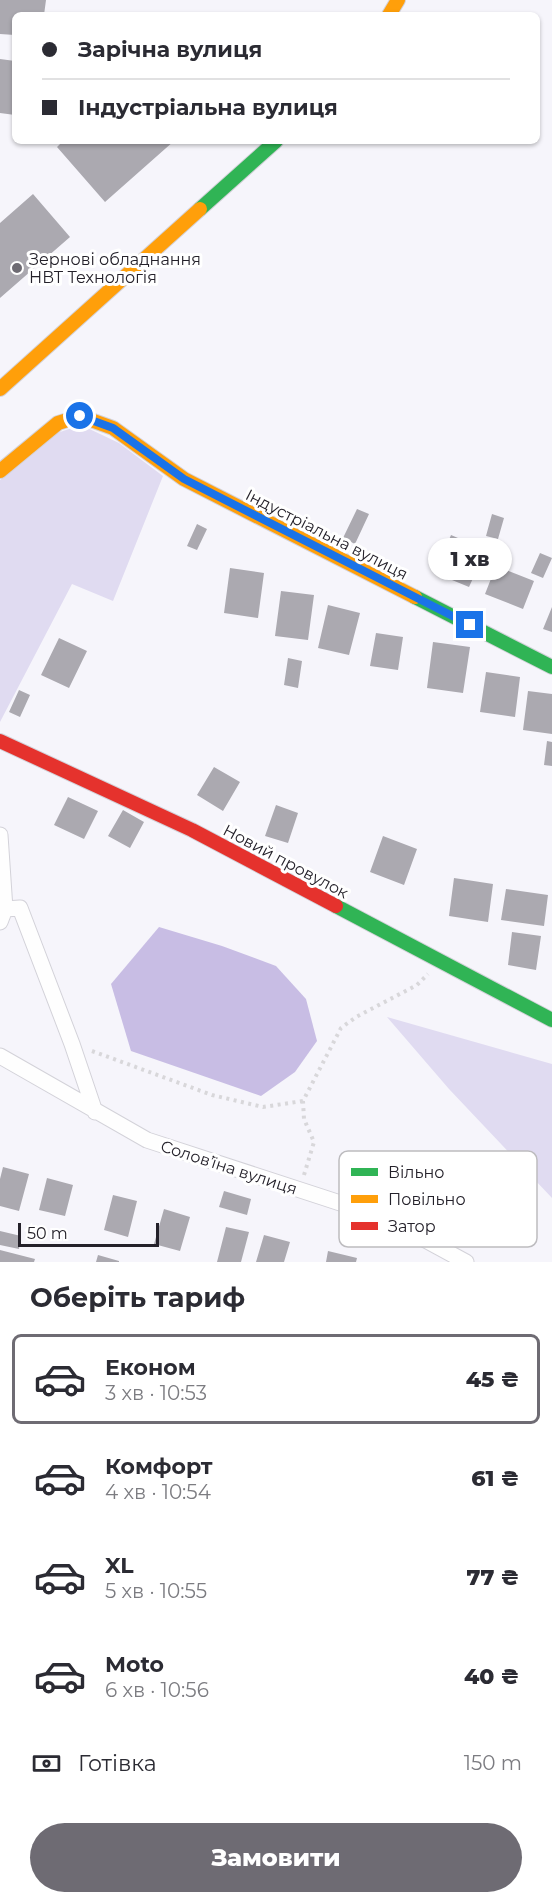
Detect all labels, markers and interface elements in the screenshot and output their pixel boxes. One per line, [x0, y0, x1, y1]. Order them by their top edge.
text: Зарічна вулиця [78, 36, 262, 63]
text: Індустріальна вулиця [78, 94, 338, 121]
place label: Зернові обладнання НВТ Технологія [29, 250, 201, 287]
marker: Зернові обладнання НВТ Технологія [10, 261, 24, 275]
route start [66, 402, 93, 429]
street label: Індустріальна вулиця [243, 485, 411, 584]
callout: 1 хв [428, 538, 512, 580]
text: 1 хв [451, 547, 489, 571]
route end [456, 611, 483, 638]
street label: Новий провулок [220, 820, 352, 903]
street label: Соловʼїна вулиця [158, 1136, 300, 1199]
legend [339, 1151, 537, 1247]
text: Вільно [388, 1163, 444, 1182]
text: Повільно [388, 1190, 466, 1209]
text: Затор [388, 1217, 436, 1236]
scale bar [18, 1220, 159, 1248]
text: 50 m [27, 1224, 68, 1243]
text: Оберіть тариф [30, 1281, 245, 1314]
icon: car [33, 1352, 87, 1406]
text: Економ [105, 1354, 196, 1381]
text: 45 ₴ [466, 1366, 519, 1393]
text: 3 хв · 10:53 [105, 1381, 207, 1405]
icon: car [33, 1451, 87, 1505]
text: Комфорт [105, 1453, 213, 1480]
text: 61 ₴ [471, 1465, 519, 1492]
text: 4 хв · 10:54 [105, 1480, 211, 1504]
icon: car [33, 1550, 87, 1604]
text: XL [105, 1552, 134, 1579]
text: 77 ₴ [467, 1564, 519, 1591]
text: 5 хв · 10:55 [105, 1579, 207, 1603]
icon: car [33, 1649, 87, 1703]
text: Moto [105, 1651, 164, 1678]
text: 40 ₴ [464, 1663, 519, 1690]
text: 6 хв · 10:56 [105, 1678, 209, 1702]
icon: cash [30, 1747, 63, 1780]
text: Готівка [78, 1750, 157, 1777]
text: 150 m [464, 1751, 522, 1775]
button: Замовити [30, 1823, 522, 1892]

